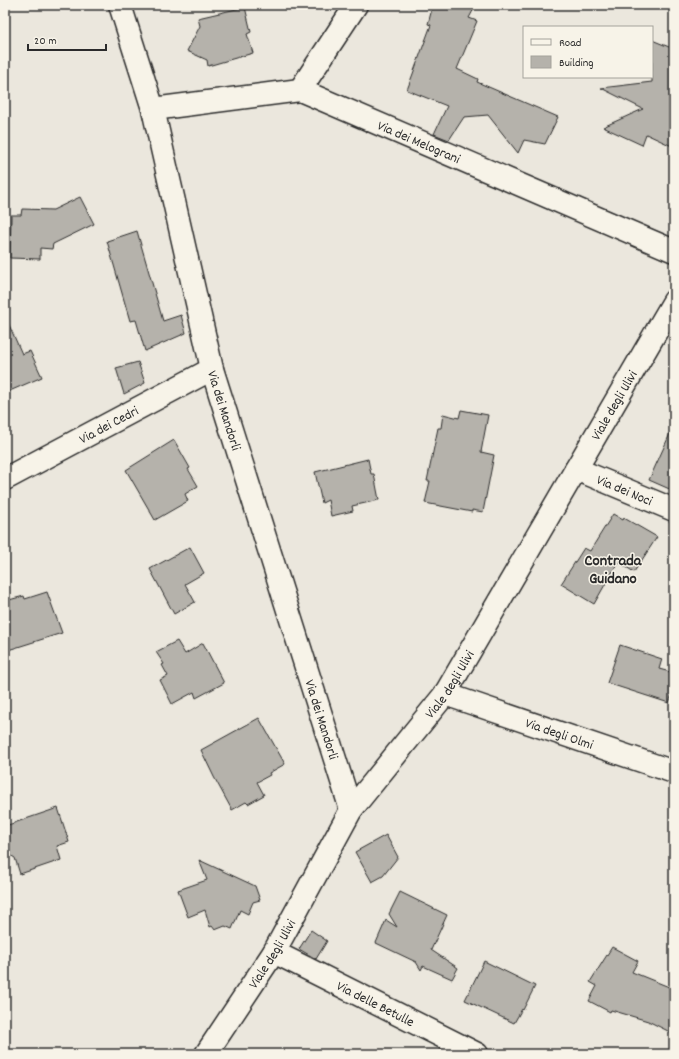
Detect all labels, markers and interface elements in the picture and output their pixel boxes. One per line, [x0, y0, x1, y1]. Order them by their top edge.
scale bar [28, 26, 106, 52]
legend [523, 26, 653, 78]
text: 20 m [34, 33, 57, 50]
text: Road [559, 35, 581, 52]
text: Building [559, 55, 594, 72]
street label: Via dei Melograni [374, 116, 463, 170]
street label: Viale degli Ulivi [587, 367, 644, 445]
street label: Via dei Mandorli [201, 368, 245, 454]
street label: Via dei Cedri [76, 402, 143, 450]
street label: Via dei Noci [593, 471, 656, 512]
district label: Contrada Guidano [585, 550, 643, 591]
street label: Viale degli Ulivi [421, 647, 480, 724]
street label: Via dei Mandorli [299, 677, 343, 763]
street label: Via degli Olmi [522, 714, 596, 756]
street label: Viale degli Ulivi [244, 916, 302, 993]
street label: Via delle Betulle [333, 977, 417, 1033]

